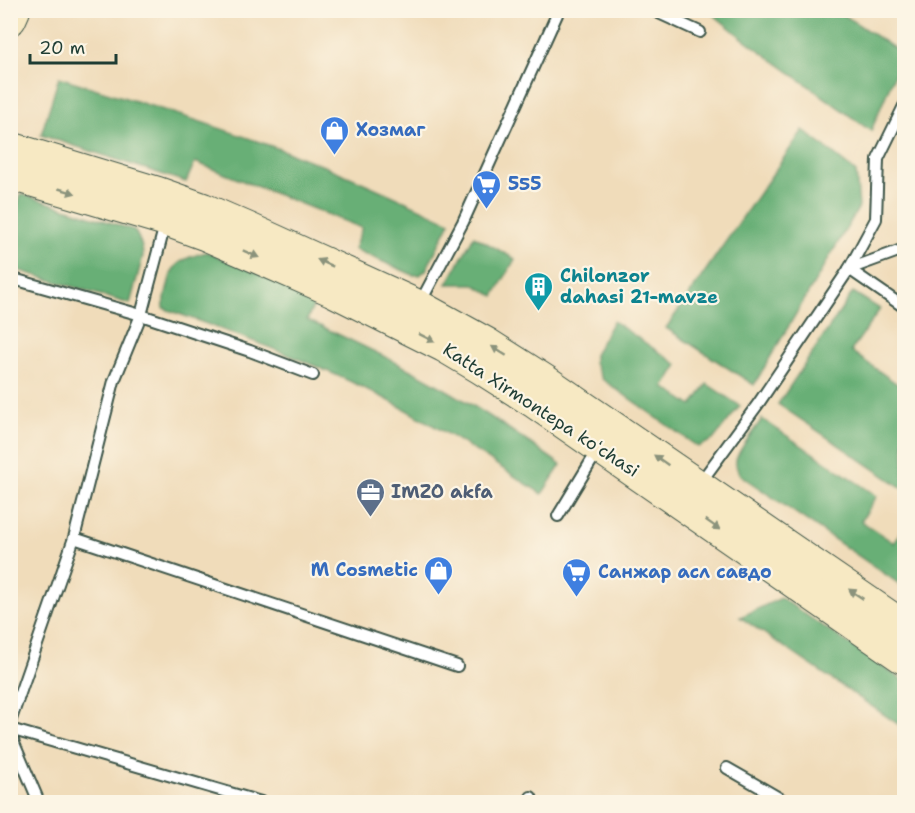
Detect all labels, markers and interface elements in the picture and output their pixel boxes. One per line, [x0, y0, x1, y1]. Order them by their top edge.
scale bar [30, 27, 116, 65]
text: 20 m [39, 36, 85, 60]
shop icon: Хозмаг [319, 114, 351, 156]
place label: Хозмаг [356, 118, 426, 142]
supermarket icon: 555 [471, 168, 503, 210]
place label: 555 [508, 172, 541, 196]
one-way arrow [58, 187, 76, 196]
one-way arrow [242, 249, 260, 259]
one-way arrow [316, 258, 334, 268]
place label: Chilonzor dahasi 21-mavze [560, 264, 718, 309]
building icon: Chilonzor dahasi 21-mavze [523, 270, 555, 312]
one-way arrow [418, 332, 436, 342]
street label: Katta Xirmontepa koʻchasi [438, 337, 644, 483]
one-way arrow [491, 346, 507, 357]
one-way arrow [653, 455, 669, 466]
office icon: IMZO akfa [354, 476, 386, 518]
place label: IMZO akfa [391, 480, 493, 504]
one-way arrow [704, 519, 720, 531]
shop icon: M Cosmetic [423, 554, 455, 596]
supermarket icon: Санжар асл савдо [561, 556, 593, 598]
place label: M Cosmetic [311, 558, 418, 582]
place label: Санжар асл савдо [598, 560, 772, 584]
one-way arrow [849, 588, 865, 600]

